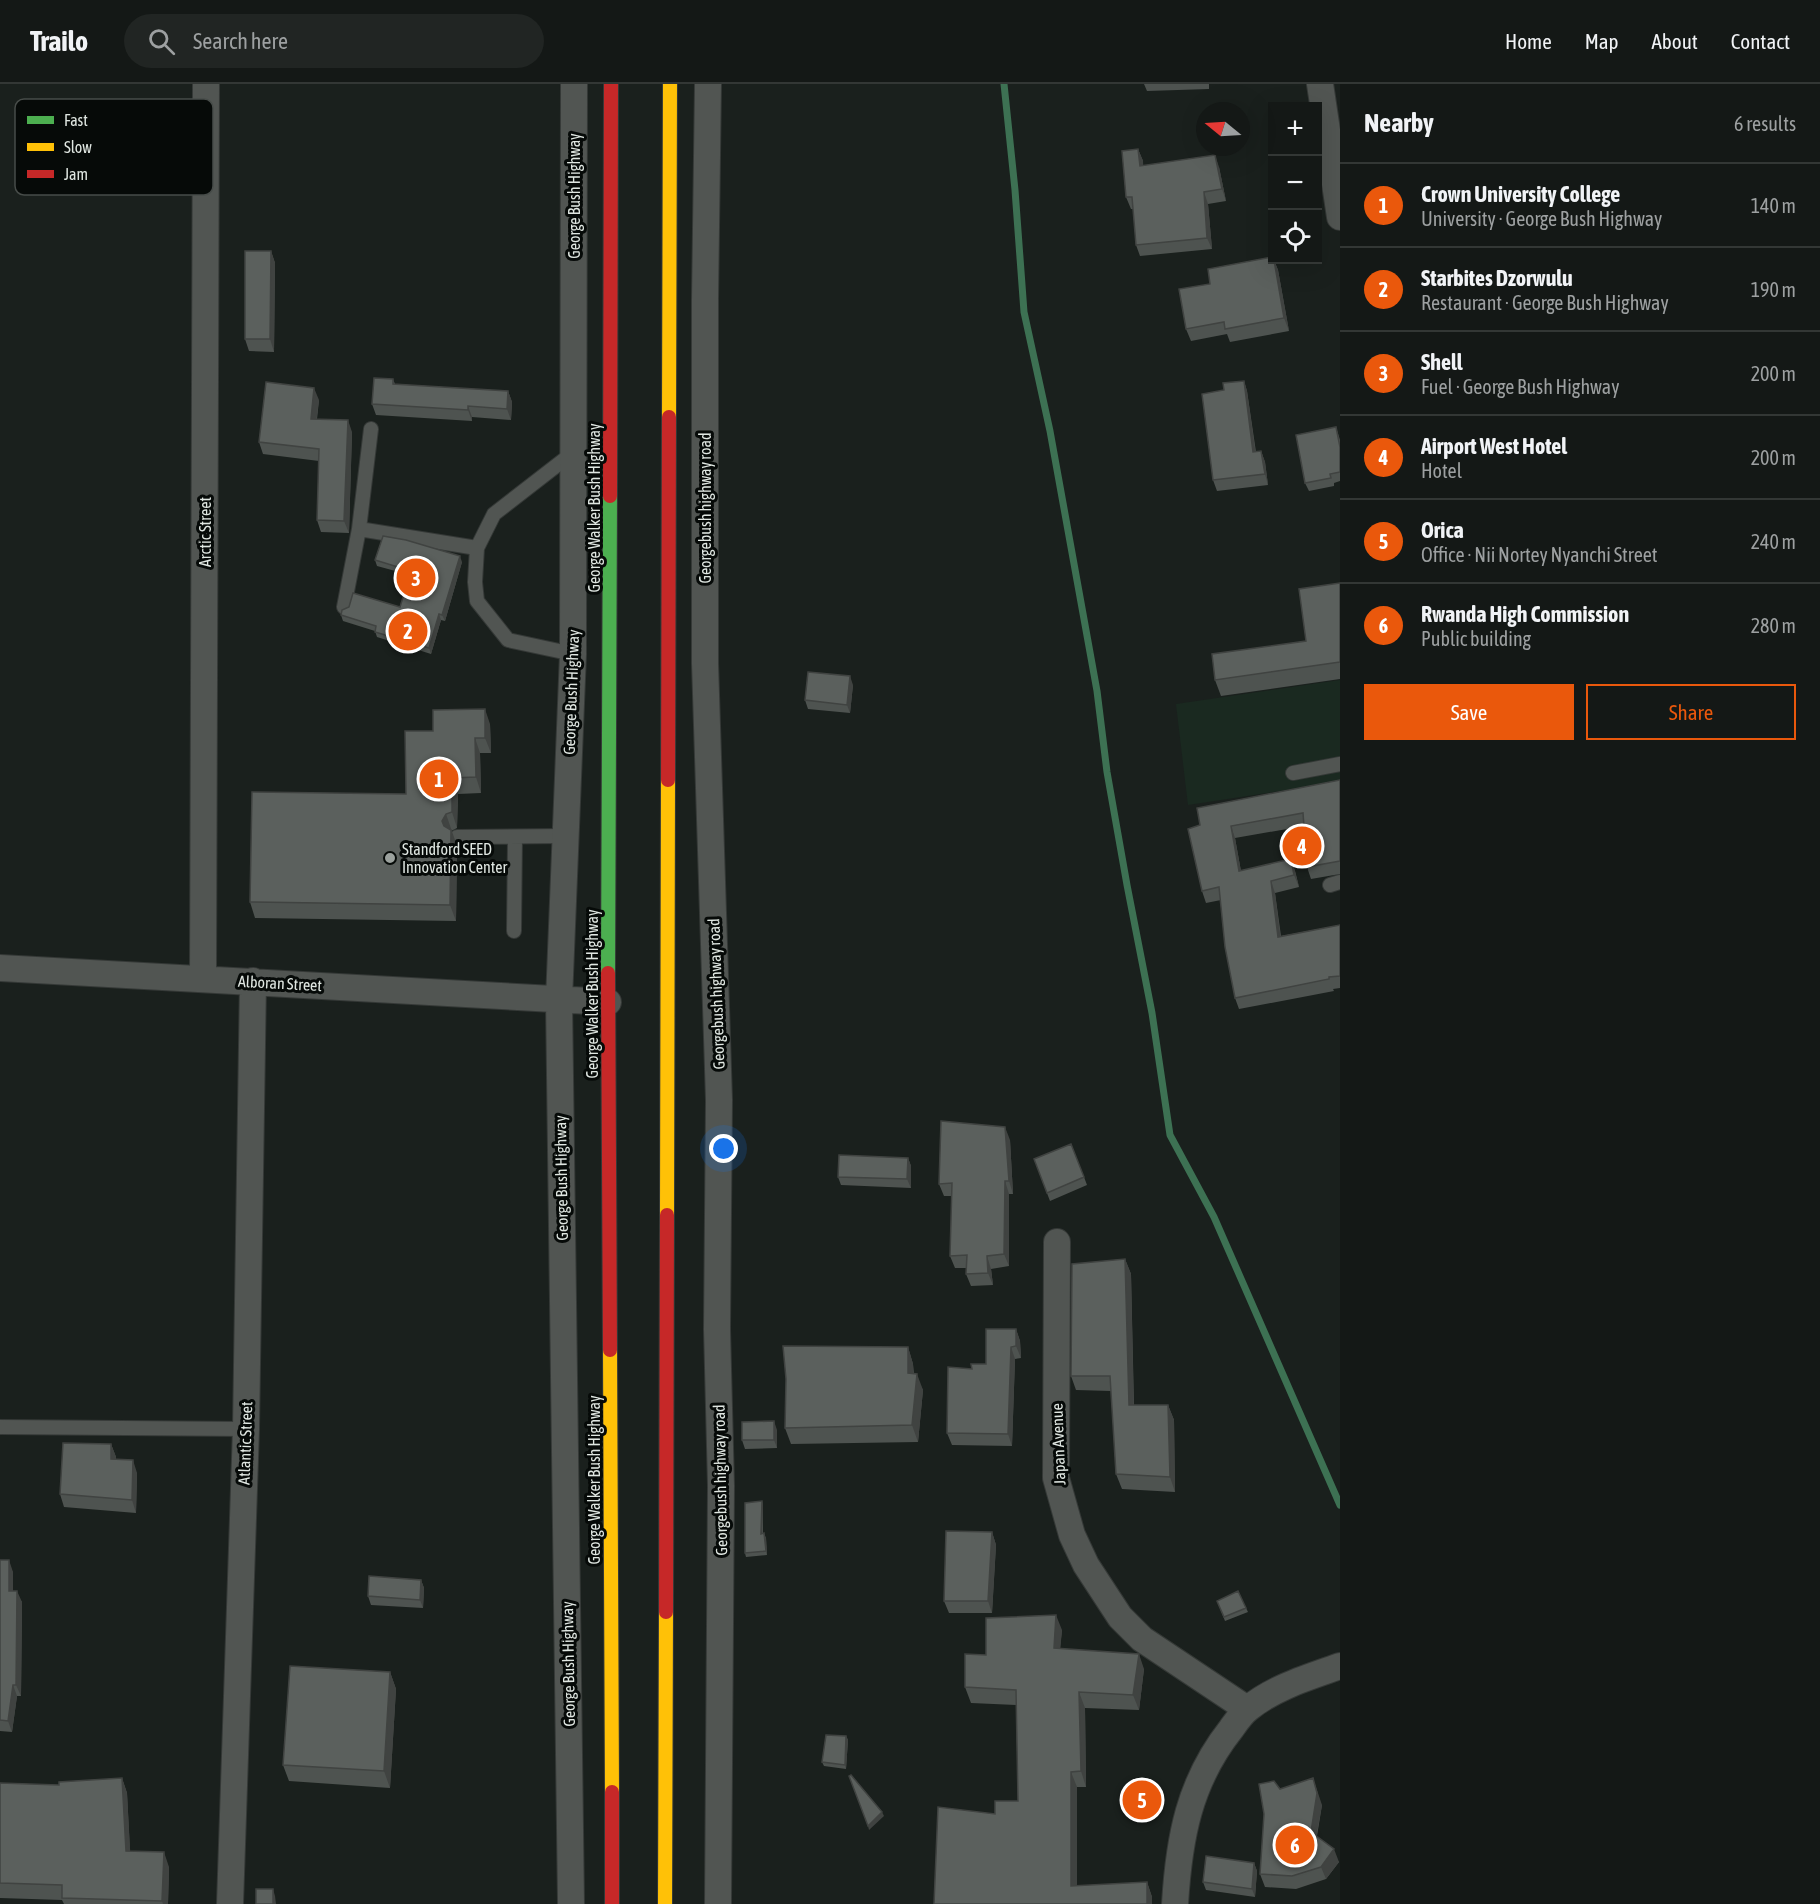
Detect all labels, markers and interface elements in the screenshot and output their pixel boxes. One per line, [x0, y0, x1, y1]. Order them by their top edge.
search box [124, 14, 544, 68]
text: Trailo [30, 25, 88, 57]
icon: search [145, 25, 178, 58]
text: Search here [193, 28, 288, 54]
text: Home [1505, 29, 1552, 53]
text: Map [1585, 29, 1619, 53]
text: About [1652, 29, 1698, 53]
text: Contact [1731, 29, 1790, 53]
legend [15, 99, 213, 195]
north arrow [1196, 102, 1250, 156]
map controls [1268, 102, 1322, 264]
button: + [1268, 102, 1322, 156]
text: Nearby [1364, 108, 1434, 138]
text: Fast [64, 111, 88, 129]
text: 6 results [1734, 112, 1796, 135]
street label: George Bush Highway [565, 133, 584, 259]
text: Slow [64, 138, 92, 156]
button: − [1268, 156, 1322, 210]
text: Jam [64, 165, 88, 183]
text: Crown University College [1421, 181, 1620, 207]
text: 1 [1379, 194, 1388, 217]
text: 140 m [1751, 194, 1796, 217]
text: University · George Bush Highway [1421, 207, 1662, 230]
button: locate [1268, 210, 1322, 264]
text: Starbites Dzorwulu [1421, 265, 1573, 291]
text: 2 [1379, 278, 1388, 301]
text: 190 m [1751, 278, 1796, 301]
text: Restaurant · George Bush Highway [1421, 291, 1669, 314]
text: Shell [1421, 349, 1463, 375]
text: 3 [1379, 362, 1388, 385]
text: 200 m [1751, 362, 1796, 385]
text: Fuel · George Bush Highway [1421, 375, 1619, 398]
street label: George Walker Bush Highway [585, 423, 604, 593]
street label: Georgebush highway road [696, 432, 715, 584]
text: Airport West Hotel [1421, 433, 1567, 459]
text: 4 [1379, 446, 1388, 469]
text: 200 m [1751, 446, 1796, 469]
text: Hotel [1421, 459, 1462, 482]
street label: Arctic Street [196, 497, 214, 567]
text: Orica [1421, 517, 1464, 543]
text: 5 [1379, 530, 1388, 553]
text: 240 m [1751, 530, 1796, 553]
text: Office · Nii Nortey Nyanchi Street [1421, 543, 1658, 566]
pin: 3 [396, 556, 436, 600]
text: Rwanda High Commission [1421, 601, 1629, 627]
pin: 2 [388, 608, 428, 654]
text: 6 [1379, 614, 1388, 637]
text: 280 m [1751, 614, 1796, 637]
text: Public building [1421, 627, 1531, 650]
street label: George Bush Highway [560, 629, 583, 755]
button: Save [1364, 684, 1574, 740]
button: Share [1586, 684, 1796, 740]
pin: 1 [420, 756, 458, 802]
pin: 4 [1282, 824, 1322, 868]
place label: Standford SEED Innovation Center [402, 840, 508, 876]
marker: Standford SEED Innovation Center [383, 851, 397, 865]
street label: George Walker Bush Highway [583, 909, 602, 1079]
street label: Georgebush highway road [704, 918, 729, 1070]
street label: Alboran Street [238, 972, 323, 994]
street label: George Bush Highway [551, 1115, 572, 1241]
your location [709, 1134, 738, 1163]
street label: George Walker Bush Highway [585, 1395, 604, 1565]
street label: Atlantic Street [235, 1401, 255, 1485]
street label: Japan Avenue [1048, 1403, 1069, 1485]
street label: Georgebush highway road [710, 1404, 731, 1556]
street label: George Bush Highway [558, 1601, 579, 1727]
pin: 5 [1122, 1778, 1162, 1822]
pin: 6 [1276, 1822, 1314, 1868]

